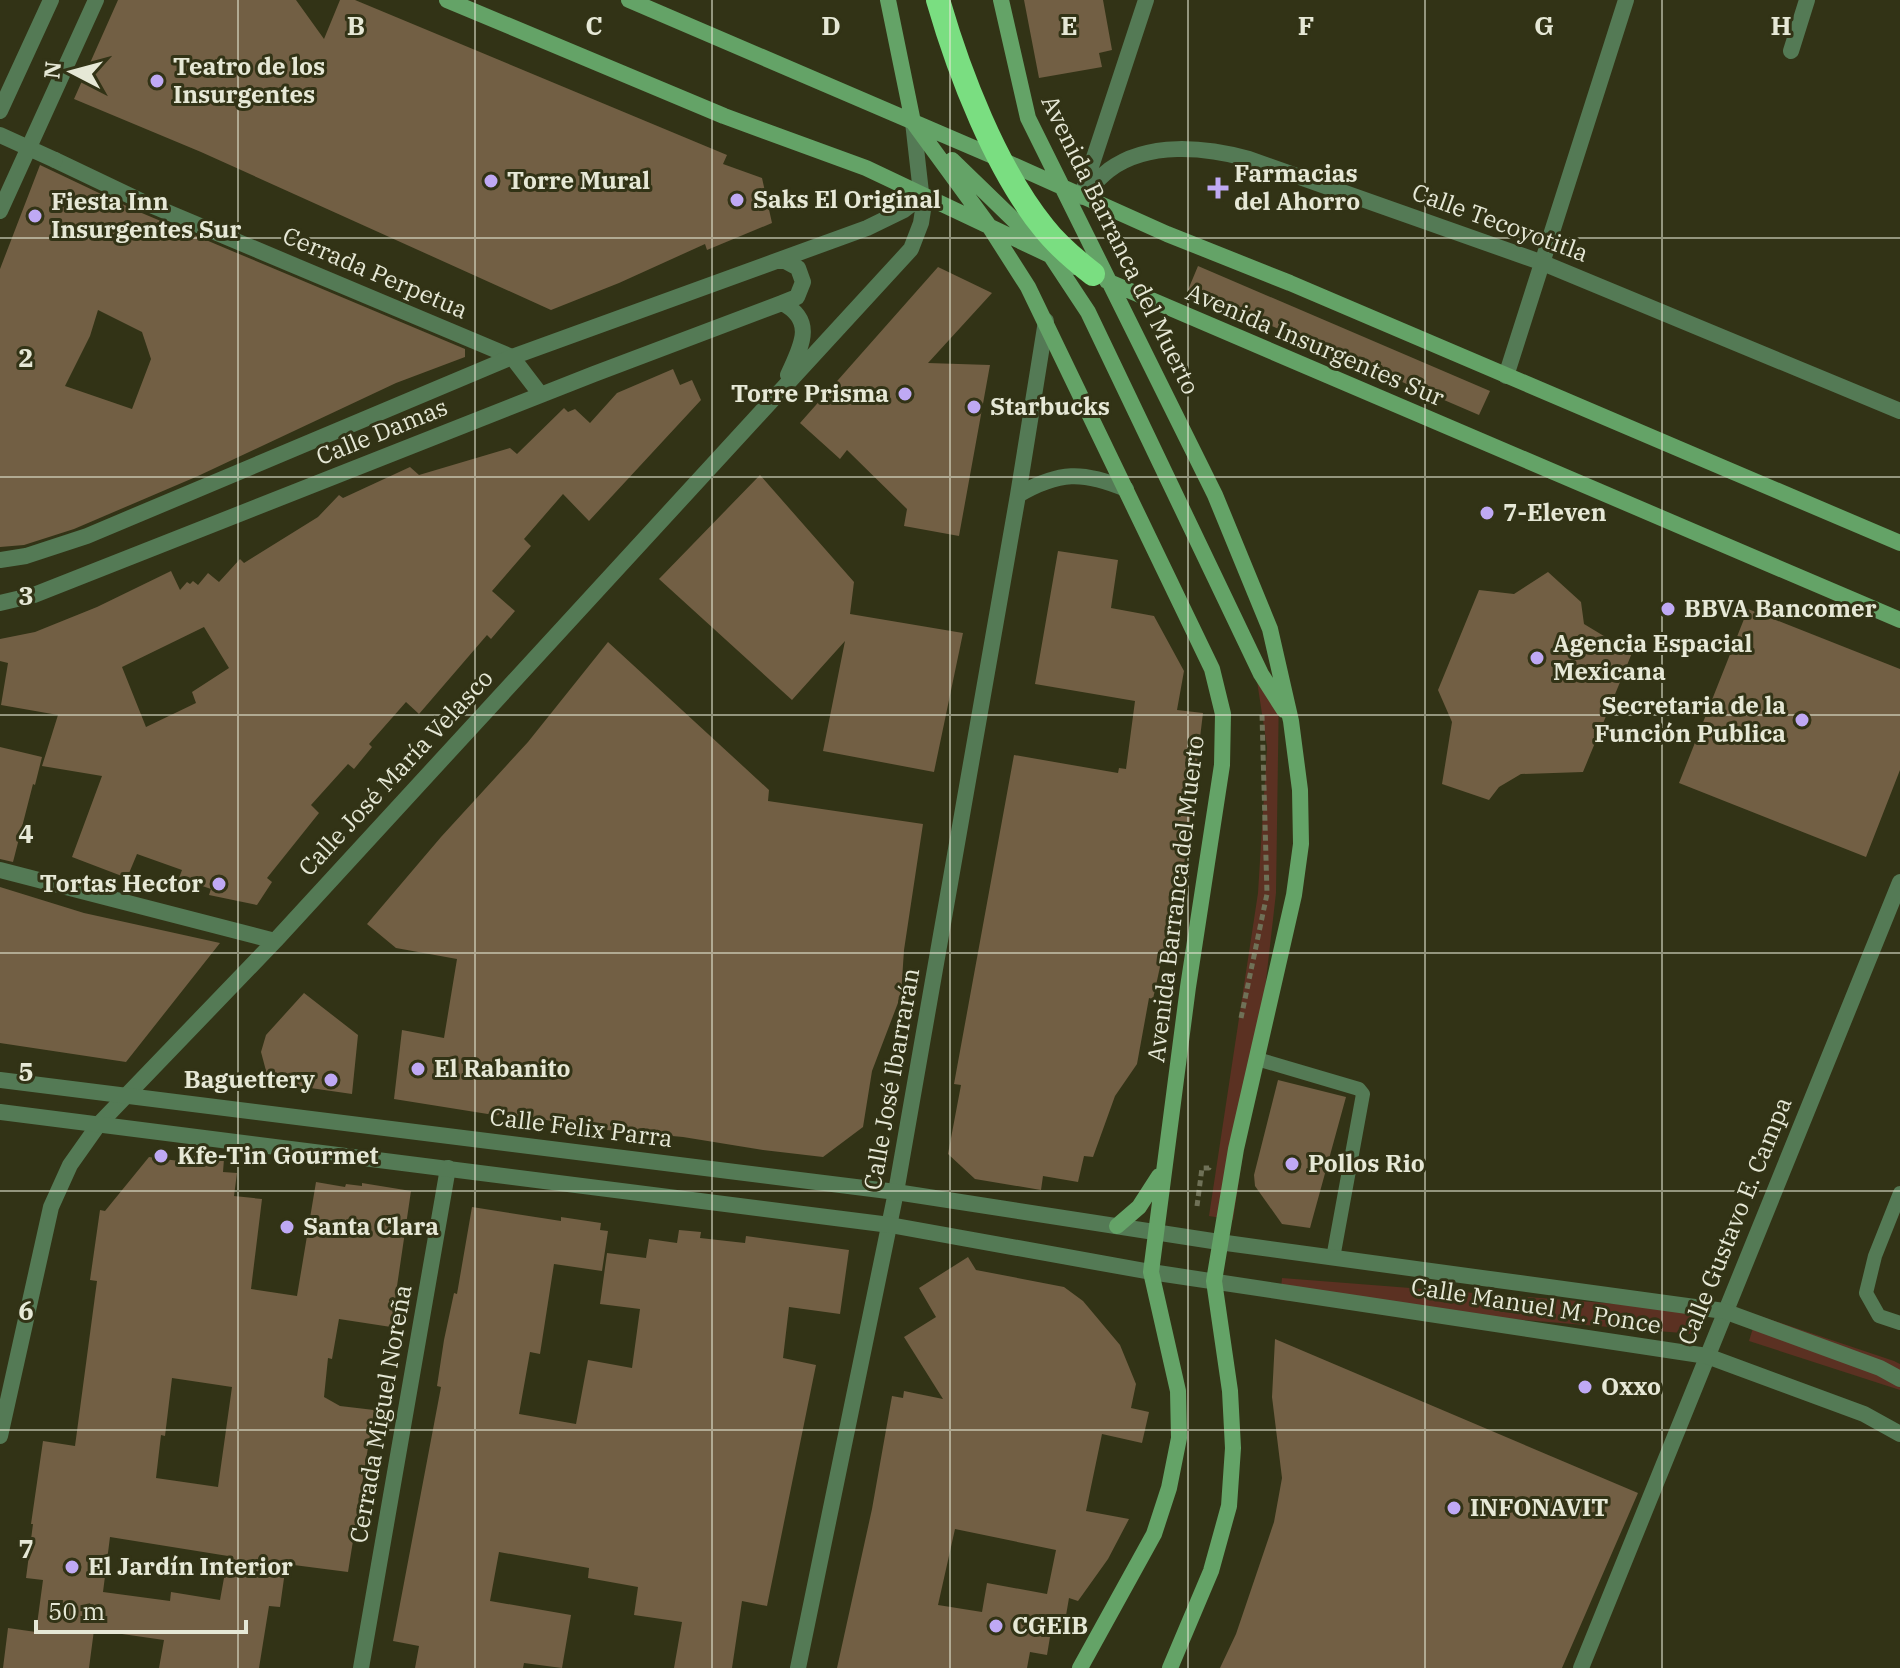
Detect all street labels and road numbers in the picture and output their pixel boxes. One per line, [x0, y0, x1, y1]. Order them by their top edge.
street label: Avenida Barranca del Muerto [1034, 90, 1207, 399]
street label: Calle Tecoyotitla [1408, 175, 1593, 269]
street label: Cerrada Perpetua [278, 219, 473, 326]
street label: Avenida Insurgentes Sur [1181, 275, 1450, 413]
street label: Calle Damas [311, 390, 452, 472]
street label: Calle José María Velasco [291, 662, 500, 883]
street label: Avenida Barranca del Muerto [1139, 734, 1211, 1064]
street label: Calle José Ibarrarán [856, 965, 926, 1192]
street label: Calle Gustavo E. Campa [1670, 1092, 1798, 1349]
street label: Calle Felix Parra [488, 1100, 674, 1154]
street label: Calle Manuel M. Ponce [1409, 1269, 1663, 1341]
street label: Cerrada Miguel Noreña [342, 1282, 419, 1546]

